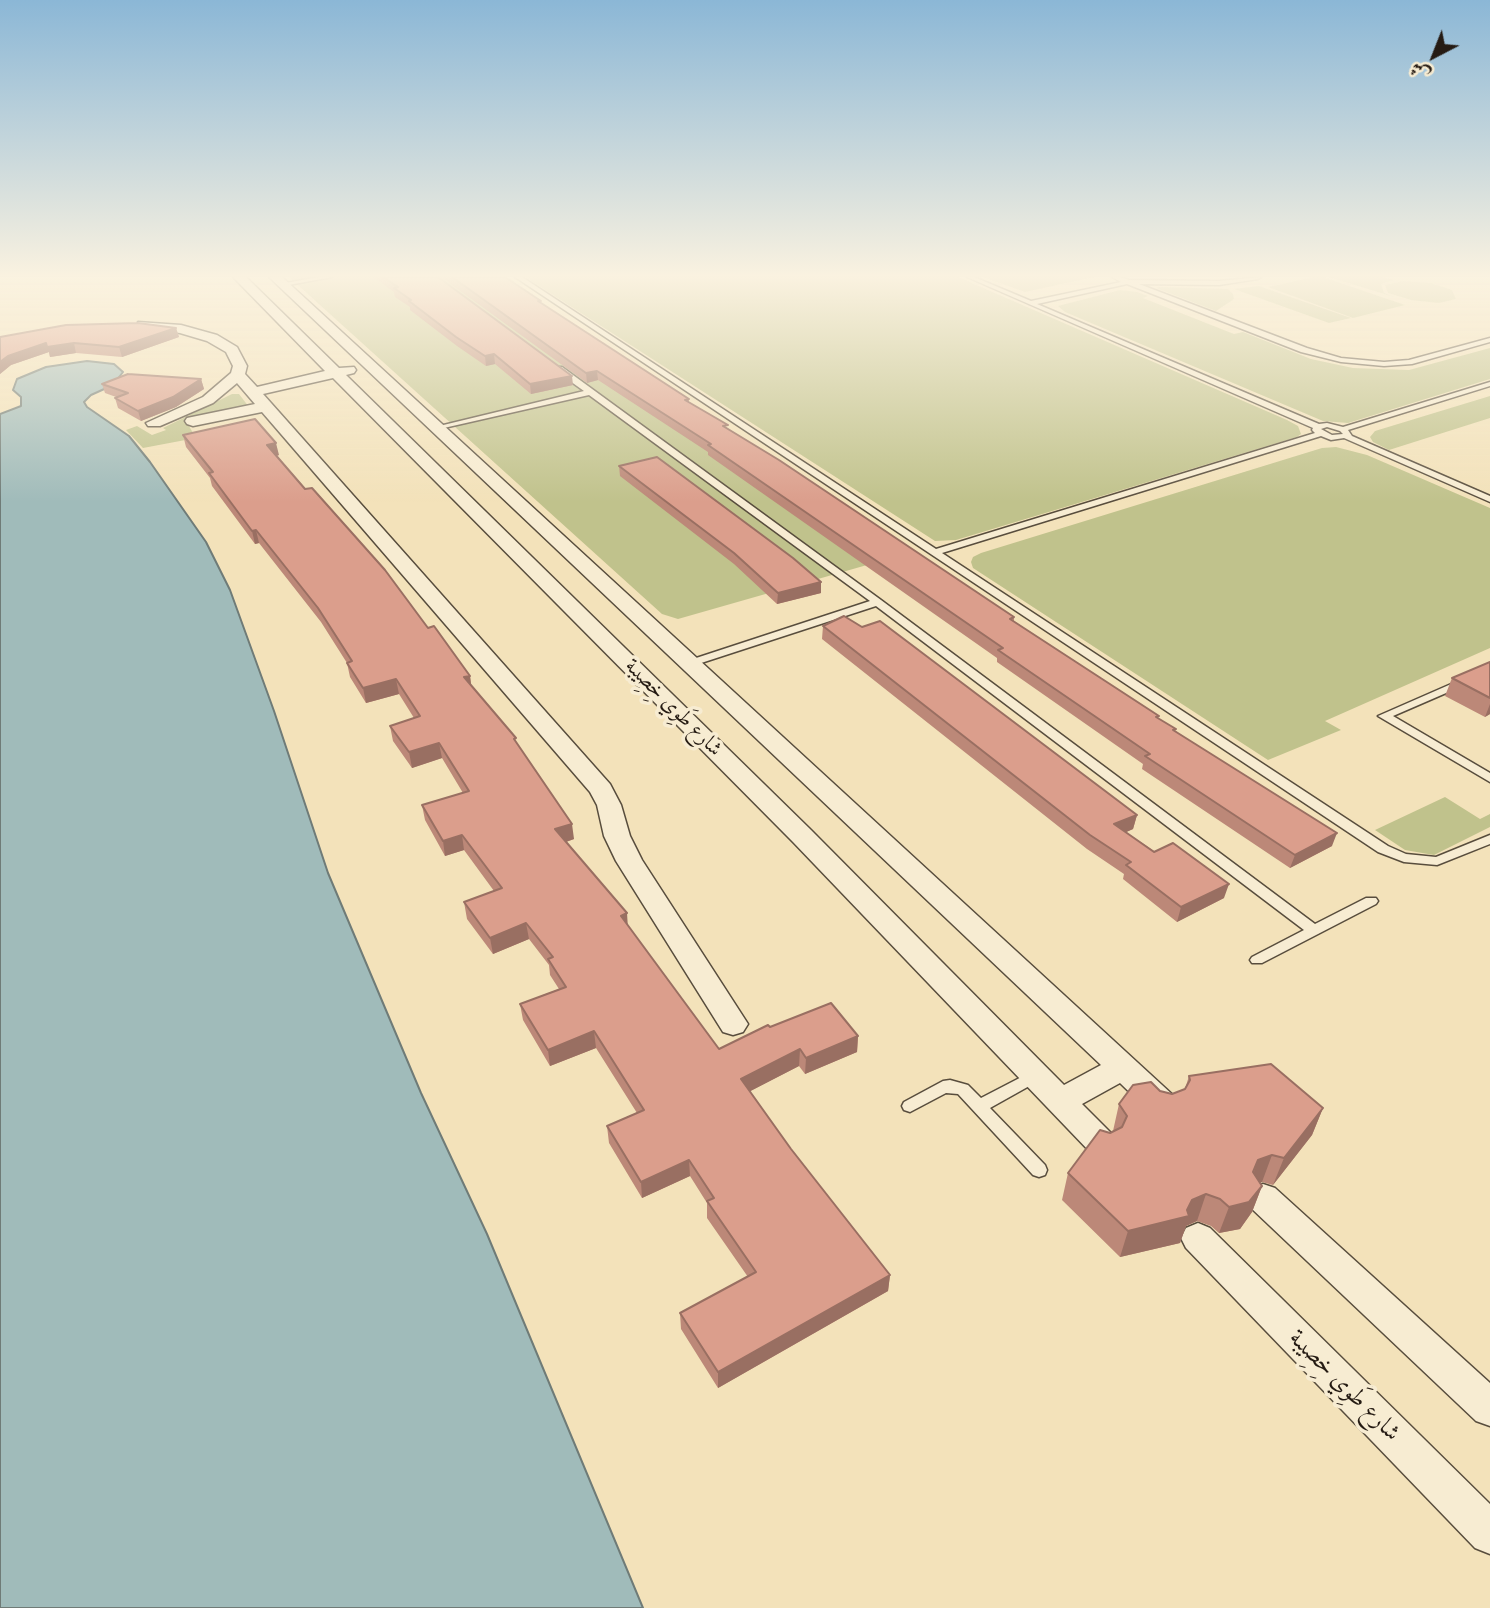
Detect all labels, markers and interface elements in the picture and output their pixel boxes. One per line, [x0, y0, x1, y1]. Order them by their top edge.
north arrow [1399, 21, 1469, 91]
text: ش [1406, 57, 1434, 86]
street label: شارع طَوِي خِصِيبة [619, 654, 727, 762]
street label: شارع طَوِي خِصِيبة [1282, 1324, 1406, 1448]

